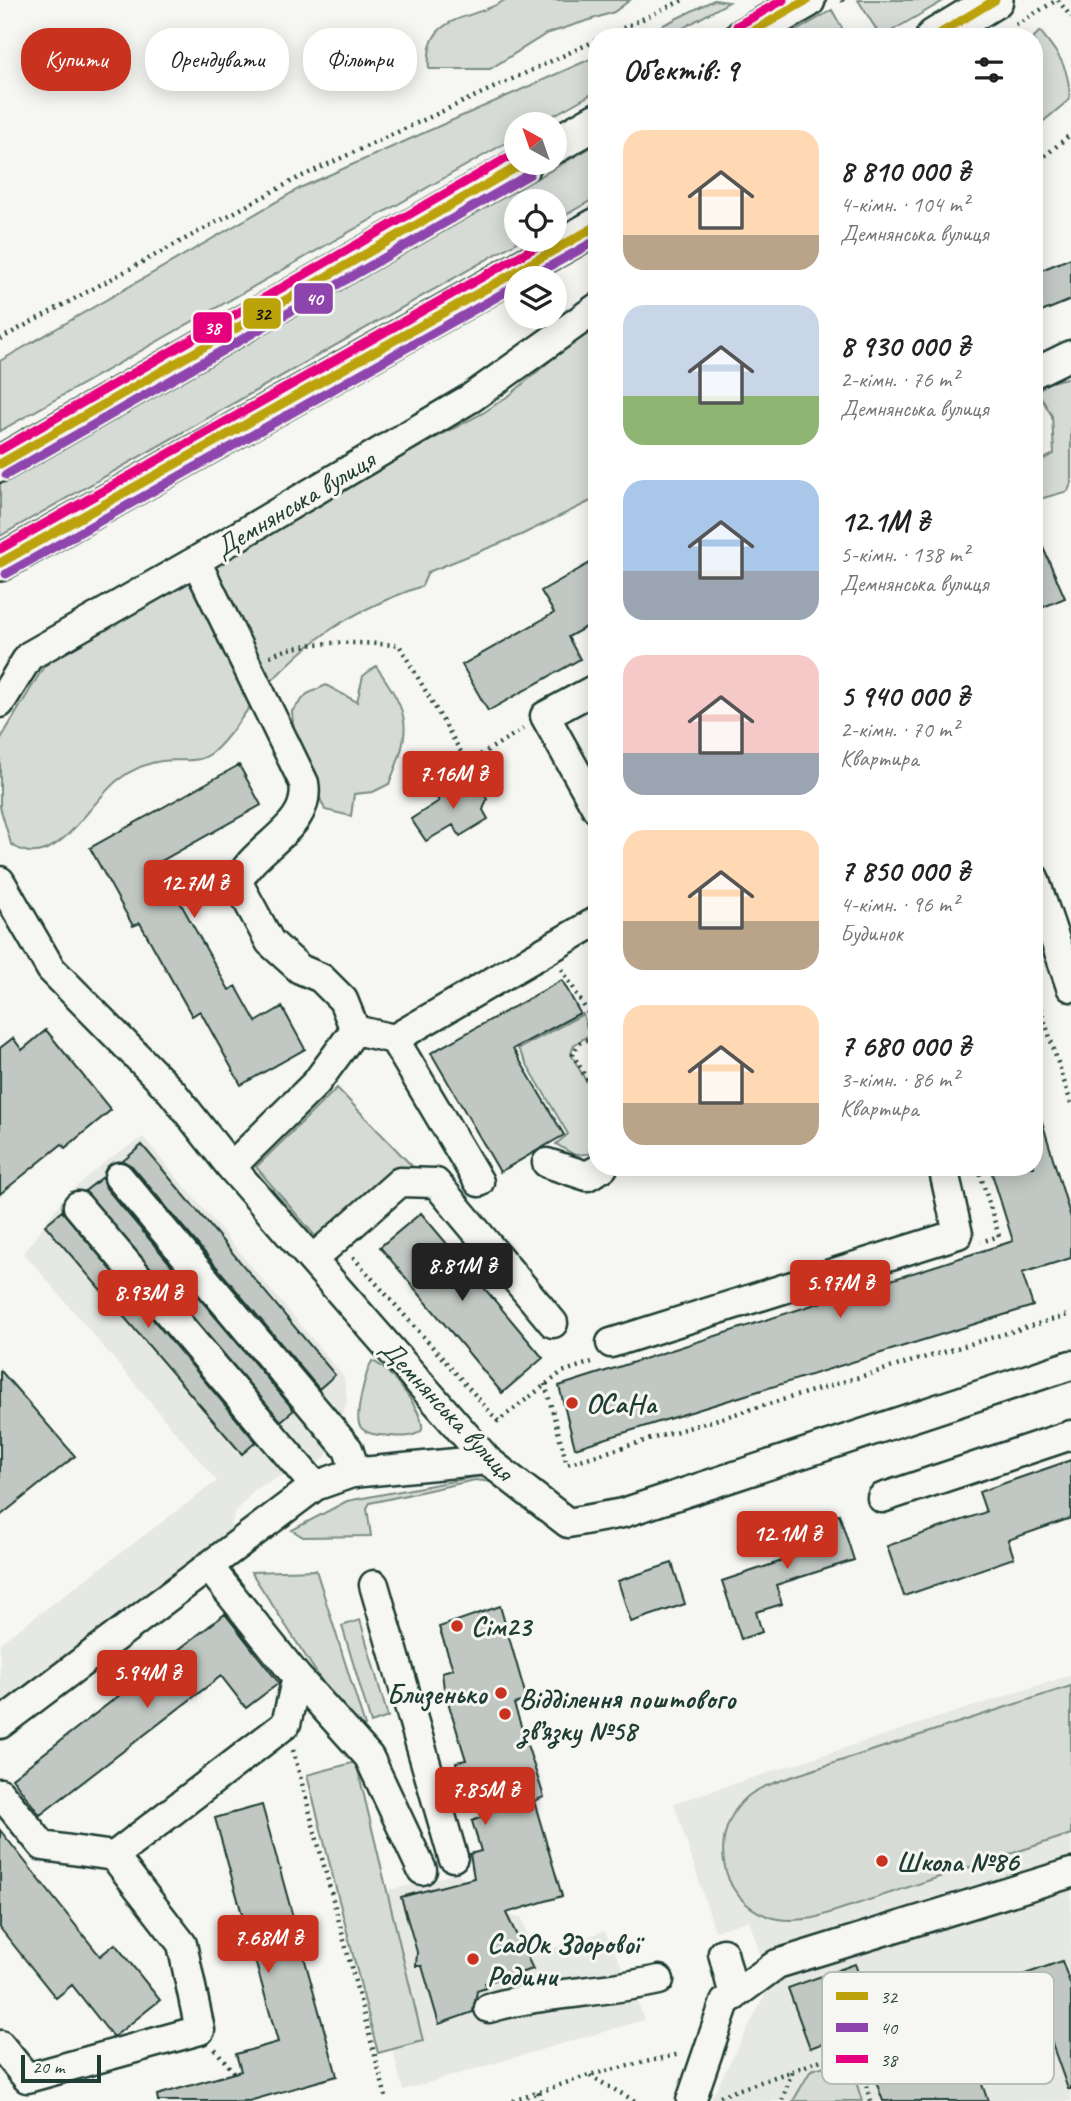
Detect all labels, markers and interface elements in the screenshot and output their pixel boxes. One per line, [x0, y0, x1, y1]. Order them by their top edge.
chip: Купити [21, 28, 131, 91]
chip: Орендувати [145, 28, 289, 91]
chip: Фільтри [303, 28, 417, 91]
text: Об’єктів: 9 [623, 51, 738, 89]
icon: filters [970, 51, 1008, 89]
north arrow [504, 112, 567, 175]
map controls [504, 112, 567, 329]
text: 8 810 000 ₴ [840, 152, 970, 190]
icon: home [679, 158, 763, 242]
button: locate [504, 189, 567, 252]
text: 4-кімн. · 104 m² [840, 190, 969, 219]
text: Демнянська вулиця [840, 219, 988, 248]
button: layers [504, 266, 567, 329]
line badge: 40 [293, 282, 334, 315]
text: 40 [305, 287, 325, 311]
line badge: 32 [242, 297, 282, 330]
text: 32 [253, 302, 273, 326]
line badge: 38 [192, 311, 233, 344]
text: 38 [203, 316, 223, 340]
text: 8 930 000 ₴ [840, 327, 970, 365]
icon: home [679, 333, 763, 417]
text: 2-кімн. · 76 m² [840, 365, 958, 394]
text: Демнянська вулиця [840, 394, 988, 423]
street label: Демнянська вулиця [208, 441, 383, 565]
text: 12.1M ₴ [840, 502, 929, 540]
icon: home [679, 508, 763, 592]
text: 5-кімн. · 138 m² [840, 540, 969, 569]
text: Демнянська вулиця [840, 569, 988, 598]
text: 5 940 000 ₴ [840, 677, 969, 715]
icon: home [679, 683, 763, 767]
text: 2-кімн. · 70 m² [840, 715, 958, 744]
text: Квартира [840, 744, 918, 773]
pin: 7.16M ₴ [388, 752, 518, 811]
text: 7.16M ₴ [419, 759, 487, 788]
text: 7 850 000 ₴ [840, 852, 969, 890]
icon: home [679, 858, 763, 942]
pin: 12.7M ₴ [129, 860, 259, 920]
text: 12.7M ₴ [160, 868, 228, 897]
text: 4-кімн. · 96 m² [840, 890, 958, 919]
text: Будинок [840, 919, 903, 948]
text: 7 680 000 ₴ [840, 1027, 971, 1065]
icon: home [679, 1033, 763, 1117]
text: 3-кімн. · 86 m² [840, 1065, 958, 1094]
text: Квартира [840, 1094, 918, 1123]
pin: 8.81M ₴ [397, 1244, 527, 1303]
text: 8.81M ₴ [428, 1251, 496, 1280]
pin: 5.97M ₴ [775, 1260, 905, 1320]
text: 5.97M ₴ [806, 1268, 874, 1297]
pin: 8.93M ₴ [83, 1270, 213, 1330]
text: 8.93M ₴ [114, 1278, 182, 1307]
street label: Демнянська вулиця [373, 1331, 524, 1489]
place label: ОСаНа [586, 1386, 658, 1421]
marker: ОСаНа [564, 1395, 580, 1411]
pin: 12.1M ₴ [722, 1512, 852, 1571]
text: 12.1M ₴ [753, 1519, 821, 1548]
place label: Сім23 [471, 1609, 533, 1644]
marker: Сім23 [449, 1618, 465, 1634]
pin: 5.94M ₴ [82, 1650, 212, 1710]
text: 5.94M ₴ [113, 1658, 181, 1687]
place label: Близенько [387, 1676, 489, 1712]
place label: Відділення поштового зв’язку №58 [516, 1681, 737, 1749]
marker: Близенько [493, 1685, 509, 1701]
marker: Відділення поштового зв’язку №58 [497, 1706, 513, 1722]
pin: 7.85M ₴ [420, 1768, 550, 1827]
text: 7.85M ₴ [451, 1775, 519, 1804]
place label: Школа №86 [896, 1844, 1020, 1879]
marker: Школа №86 [874, 1853, 890, 1869]
pin: 7.68M ₴ [203, 1916, 333, 1975]
text: 7.68M ₴ [234, 1923, 302, 1952]
place label: СадОк Здорової Родини [487, 1926, 645, 1993]
marker: СадОк Здорової Родини [465, 1951, 481, 1967]
legend [822, 1972, 1054, 2084]
text: 32 [880, 1985, 899, 2009]
text: 40 [880, 2016, 899, 2040]
text: 38 [880, 2048, 900, 2072]
scale bar [21, 2052, 102, 2084]
text: 20 m [32, 2055, 64, 2079]

